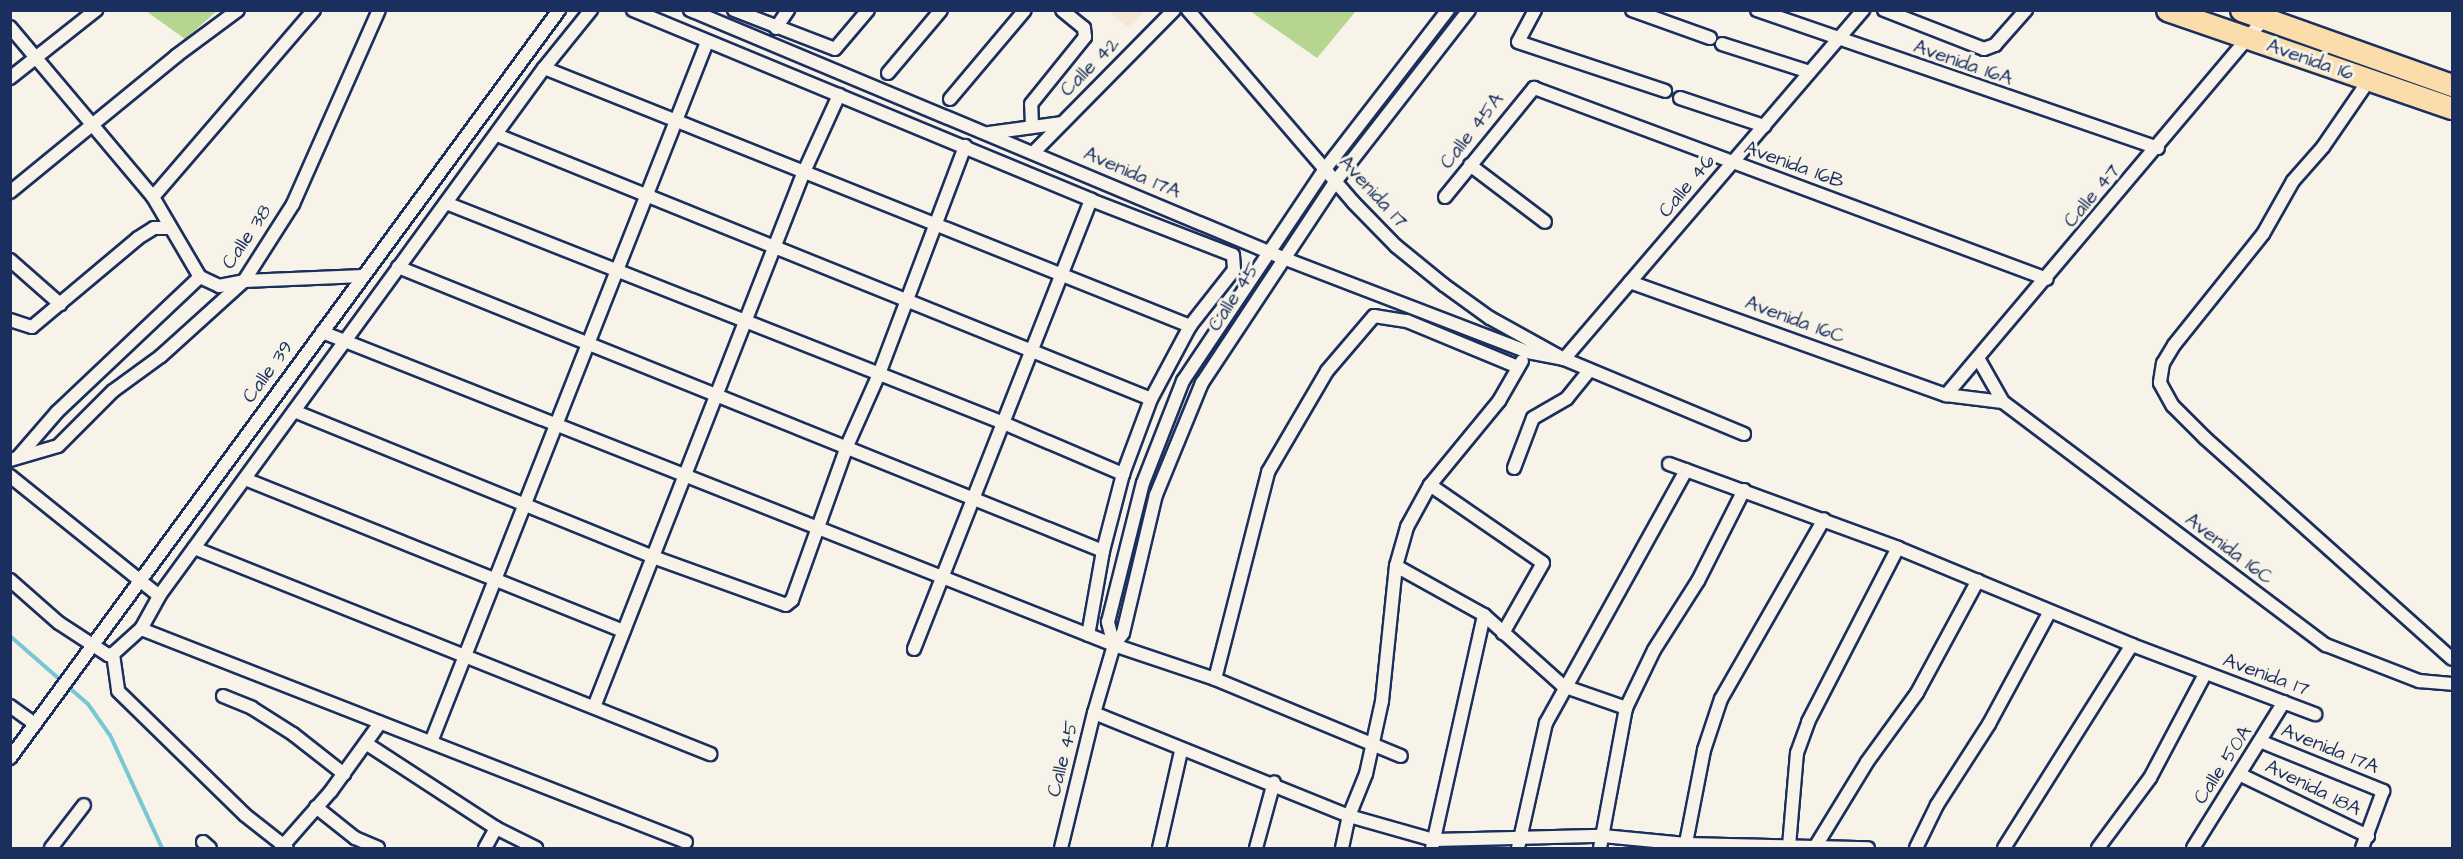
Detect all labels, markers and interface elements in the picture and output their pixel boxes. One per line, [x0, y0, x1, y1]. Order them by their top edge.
street label: Calle 42 [1055, 32, 1125, 102]
street label: Avenida 16 [2263, 34, 2357, 86]
street label: Avenida 16A [1910, 35, 2016, 91]
street label: Calle 45A [1435, 88, 1509, 174]
street label: Avenida 16B [1741, 136, 1847, 194]
street label: Avenida 17A [1080, 142, 1184, 204]
street label: Calle 46 [1654, 149, 1720, 223]
street label: Avenida 17 [1333, 151, 1413, 233]
street label: Calle 47 [2059, 159, 2125, 233]
street label: Calle 38 [217, 200, 277, 274]
street label: Calle 45 [1203, 258, 1265, 336]
street label: Avenida 16C [1742, 291, 1848, 349]
street label: Calle 39 [237, 336, 299, 408]
street label: Avenida 16C [2180, 508, 2278, 590]
street label: Avenida 17 [2219, 648, 2313, 702]
street label: Calle 45 [1042, 719, 1084, 799]
street label: Avenida 17A [2278, 719, 2382, 779]
street label: Calle 50A [2189, 721, 2257, 809]
street label: Avenida 18A [2261, 754, 2365, 822]

